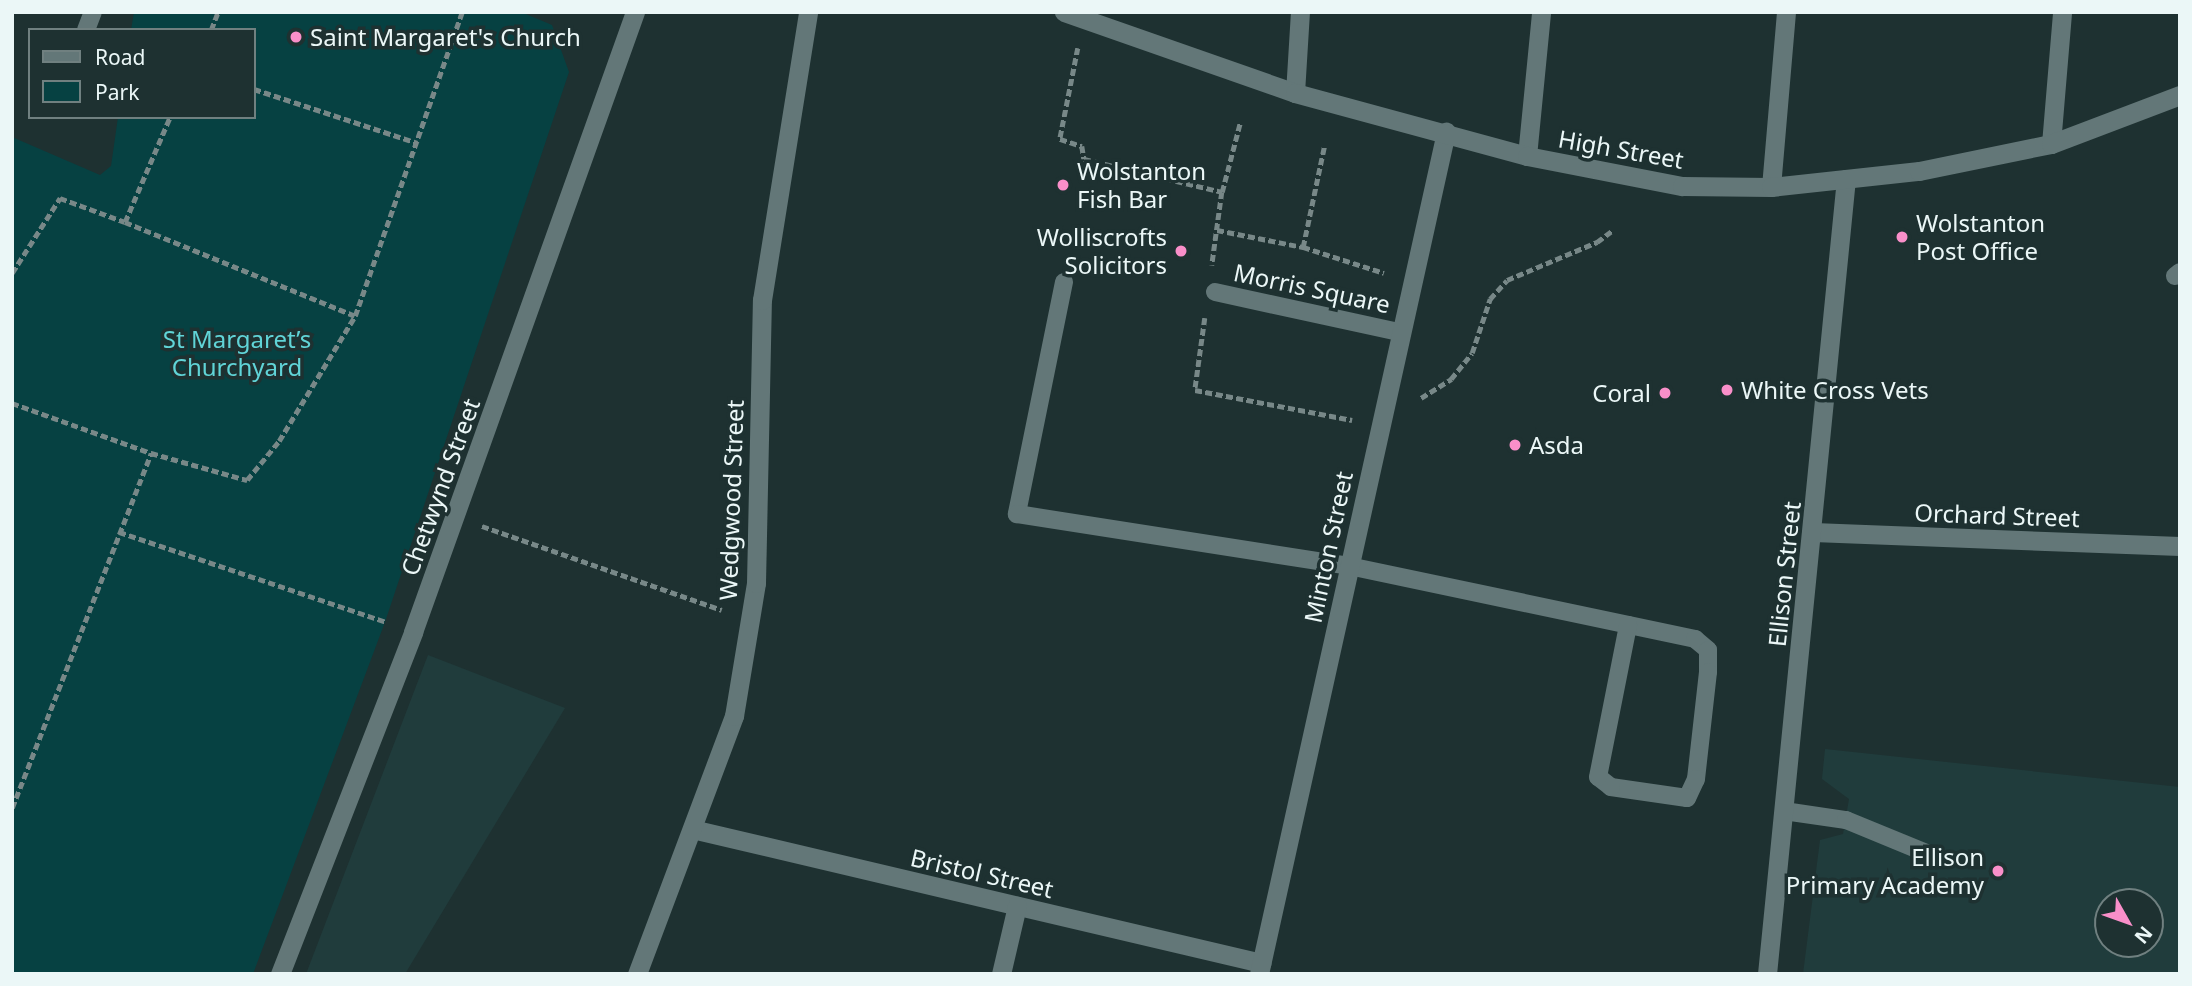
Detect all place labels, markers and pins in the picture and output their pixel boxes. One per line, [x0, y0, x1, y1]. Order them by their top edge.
place label: Saint Margaret's Church [310, 23, 581, 51]
marker: Saint Margaret's Church [288, 29, 304, 45]
place label: Wolstanton Fish Bar [1077, 157, 1206, 213]
marker: Wolstanton Fish Bar [1055, 177, 1071, 193]
place label: Wolstanton Post Office [1916, 209, 2045, 265]
place label: Wolliscrofts Solicitors [1037, 223, 1167, 279]
marker: Wolstanton Post Office [1894, 229, 1910, 245]
marker: Wolliscrofts Solicitors [1173, 243, 1189, 259]
place label: White Cross Vets [1741, 376, 1929, 404]
place label: Coral [1592, 379, 1651, 407]
marker: White Cross Vets [1719, 382, 1735, 398]
marker: Coral [1657, 385, 1673, 401]
place label: Asda [1529, 431, 1584, 459]
marker: Asda [1507, 437, 1523, 453]
place label: Ellison Primary Academy [1786, 843, 1984, 899]
marker: Ellison Primary Academy [1990, 863, 2006, 879]

